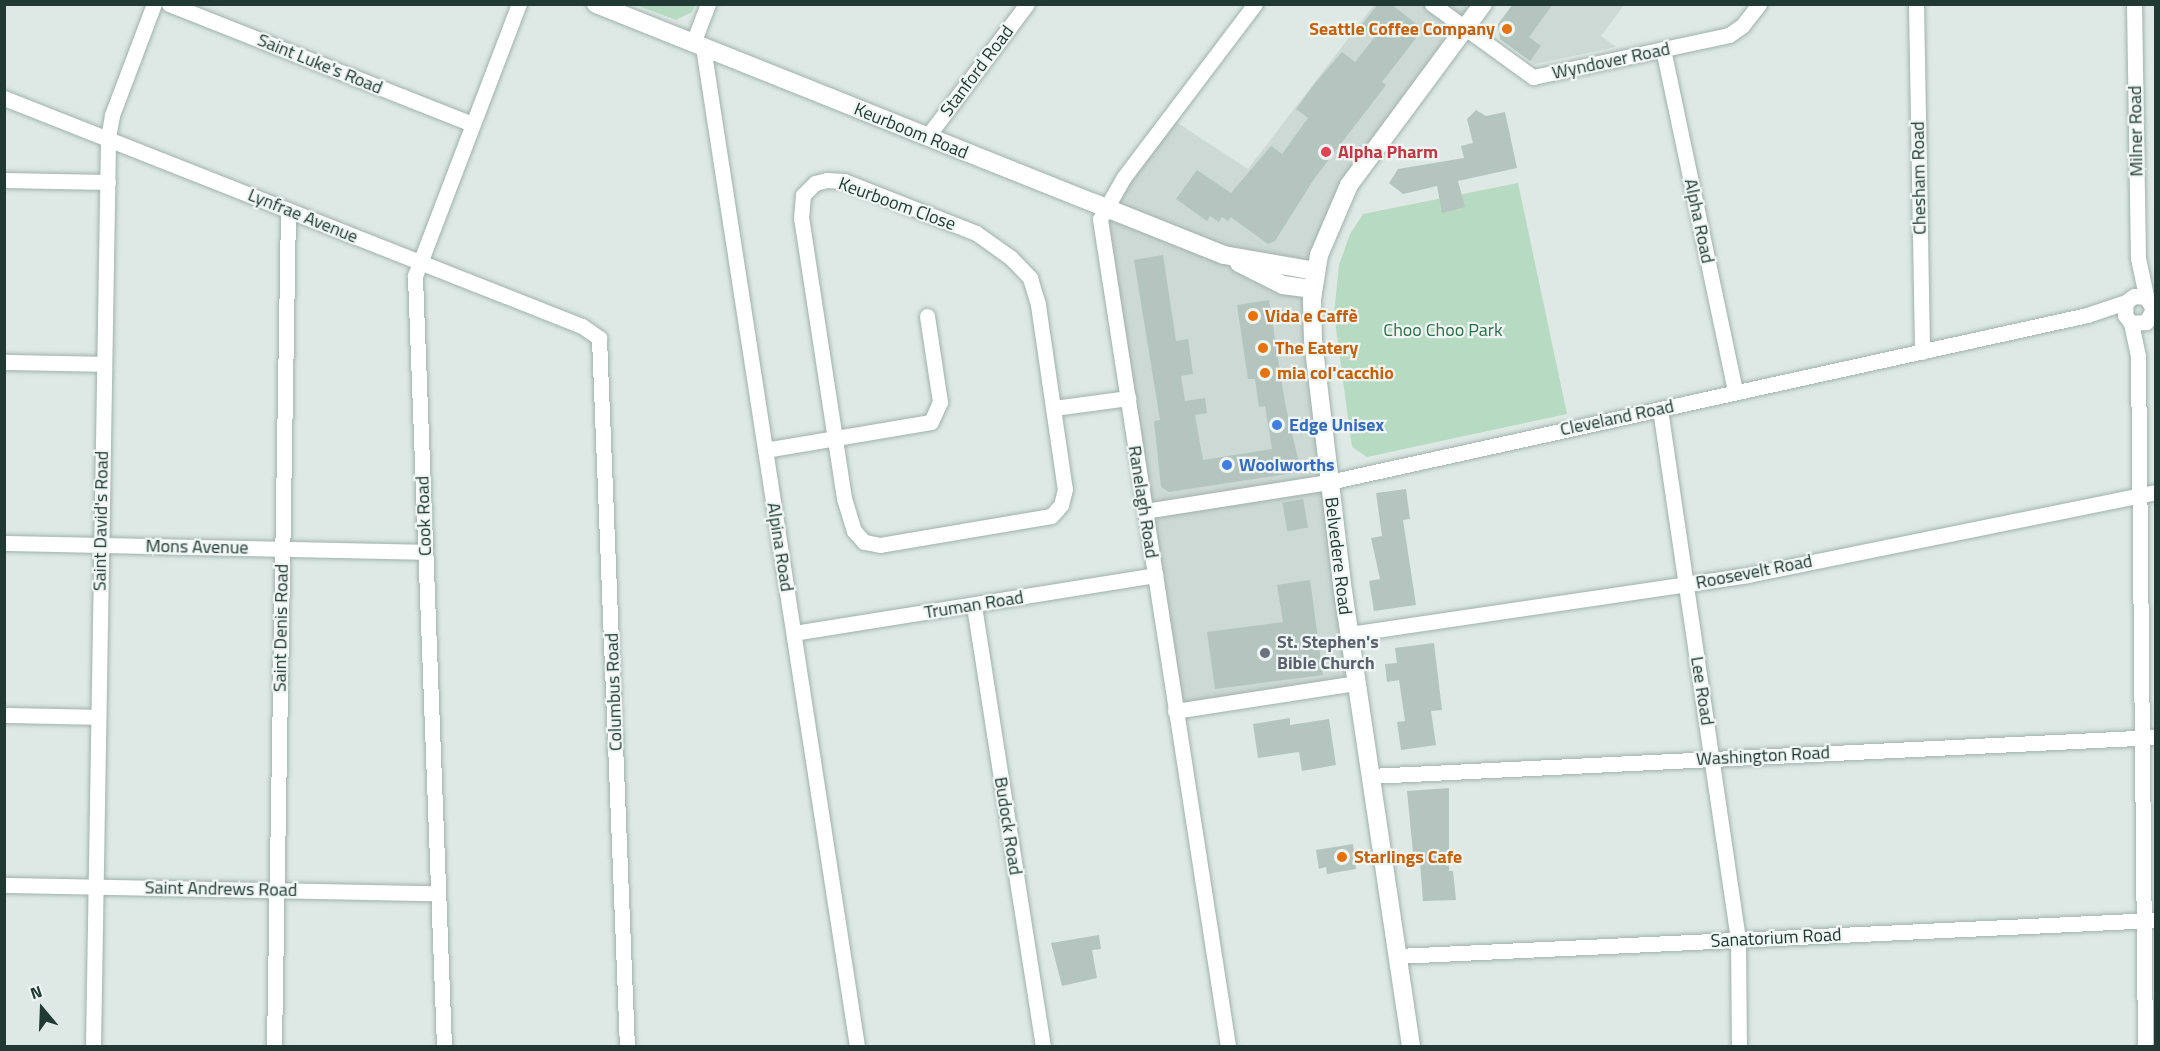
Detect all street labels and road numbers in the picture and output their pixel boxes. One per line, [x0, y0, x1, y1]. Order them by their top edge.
street label: Stanford Road [936, 21, 1018, 121]
street label: Saint Luke's Road [254, 29, 386, 99]
street label: Wyndover Road [1550, 38, 1672, 84]
street label: Milner Road [2124, 85, 2148, 177]
street label: Keurboom Road [851, 98, 971, 164]
street label: Chesham Road [1907, 121, 1931, 235]
street label: Keurboom Close [835, 173, 959, 235]
street label: Alpha Road [1679, 177, 1719, 265]
street label: Lynfrae Avenue [245, 184, 361, 248]
street label: Cleveland Road [1558, 395, 1676, 441]
street label: Ranelagh Road [1123, 444, 1163, 560]
street label: Saint David's Road [89, 451, 113, 591]
street label: Cook Road [412, 476, 436, 556]
street label: Belvedere Road [1320, 496, 1356, 616]
street label: Alpina Road [762, 501, 798, 593]
street label: Mons Avenue [145, 535, 249, 559]
street label: Roosevelt Road [1694, 550, 1814, 594]
street label: Saint Denis Road [269, 564, 293, 692]
street label: Truman Road [923, 586, 1025, 624]
street label: Columbus Road [601, 633, 627, 751]
street label: Lee Road [1686, 655, 1718, 727]
street label: Washington Road [1696, 742, 1830, 770]
street label: Budock Road [990, 775, 1026, 877]
street label: Saint Andrews Road [145, 877, 297, 901]
street label: Sanatorium Road [1710, 924, 1842, 952]

